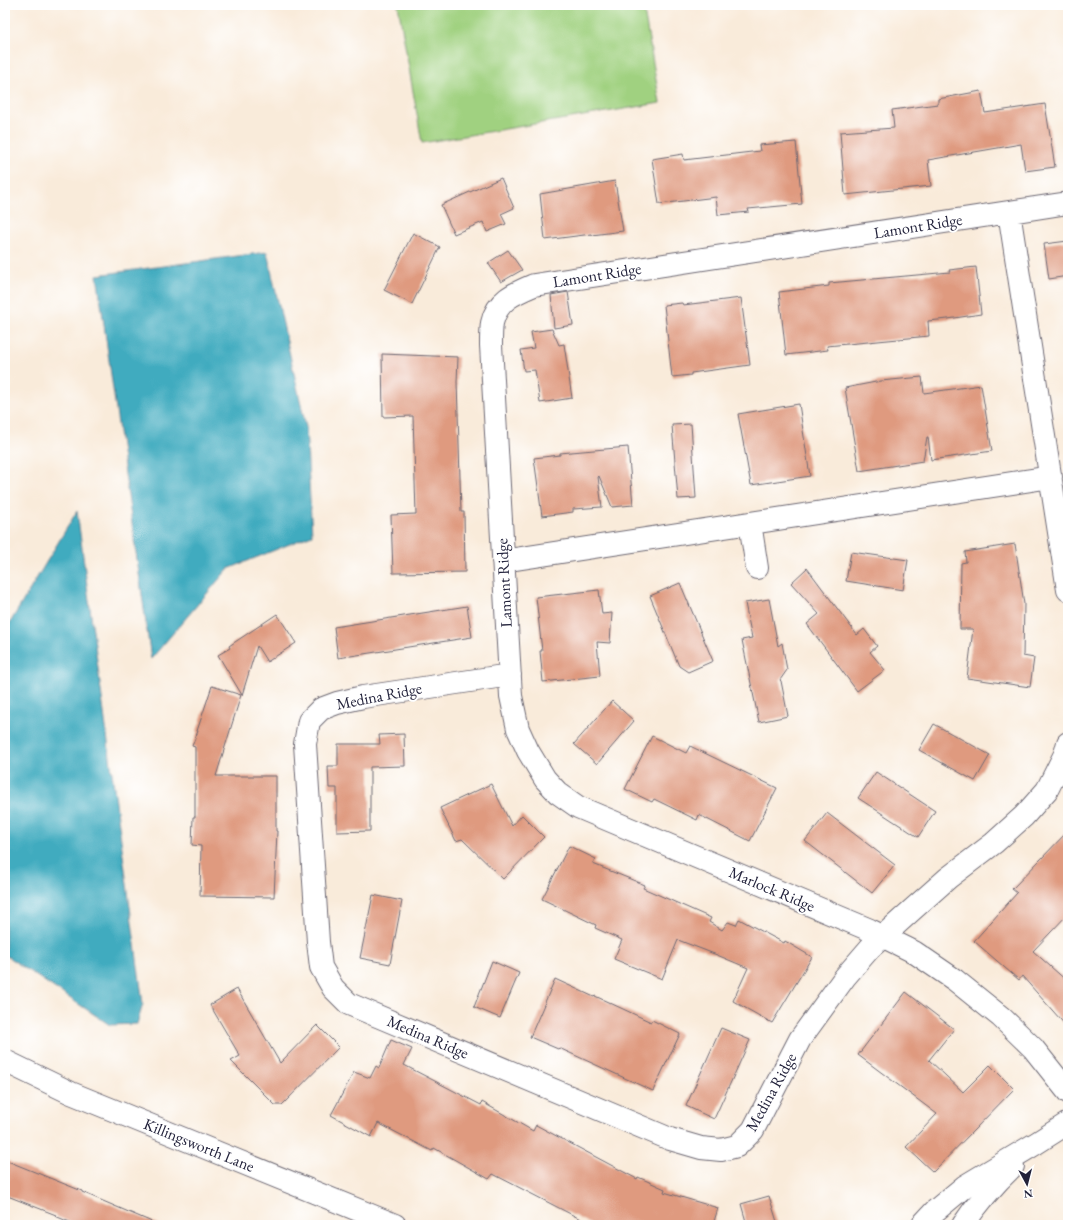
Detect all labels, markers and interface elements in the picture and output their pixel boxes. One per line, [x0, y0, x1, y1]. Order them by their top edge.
street label: Lamont Ridge [872, 209, 964, 243]
street label: Lamont Ridge [551, 258, 643, 292]
street label: Lamont Ridge [491, 538, 517, 628]
street label: Medina Ridge [334, 677, 424, 715]
street label: Marlock Ridge [726, 861, 818, 917]
street label: Medina Ridge [384, 1010, 472, 1064]
street label: Medina Ridge [741, 1049, 801, 1135]
street label: Killingsworth Lane [141, 1113, 257, 1177]
north arrow [1007, 1164, 1047, 1204]
text: N [1023, 1186, 1033, 1201]

